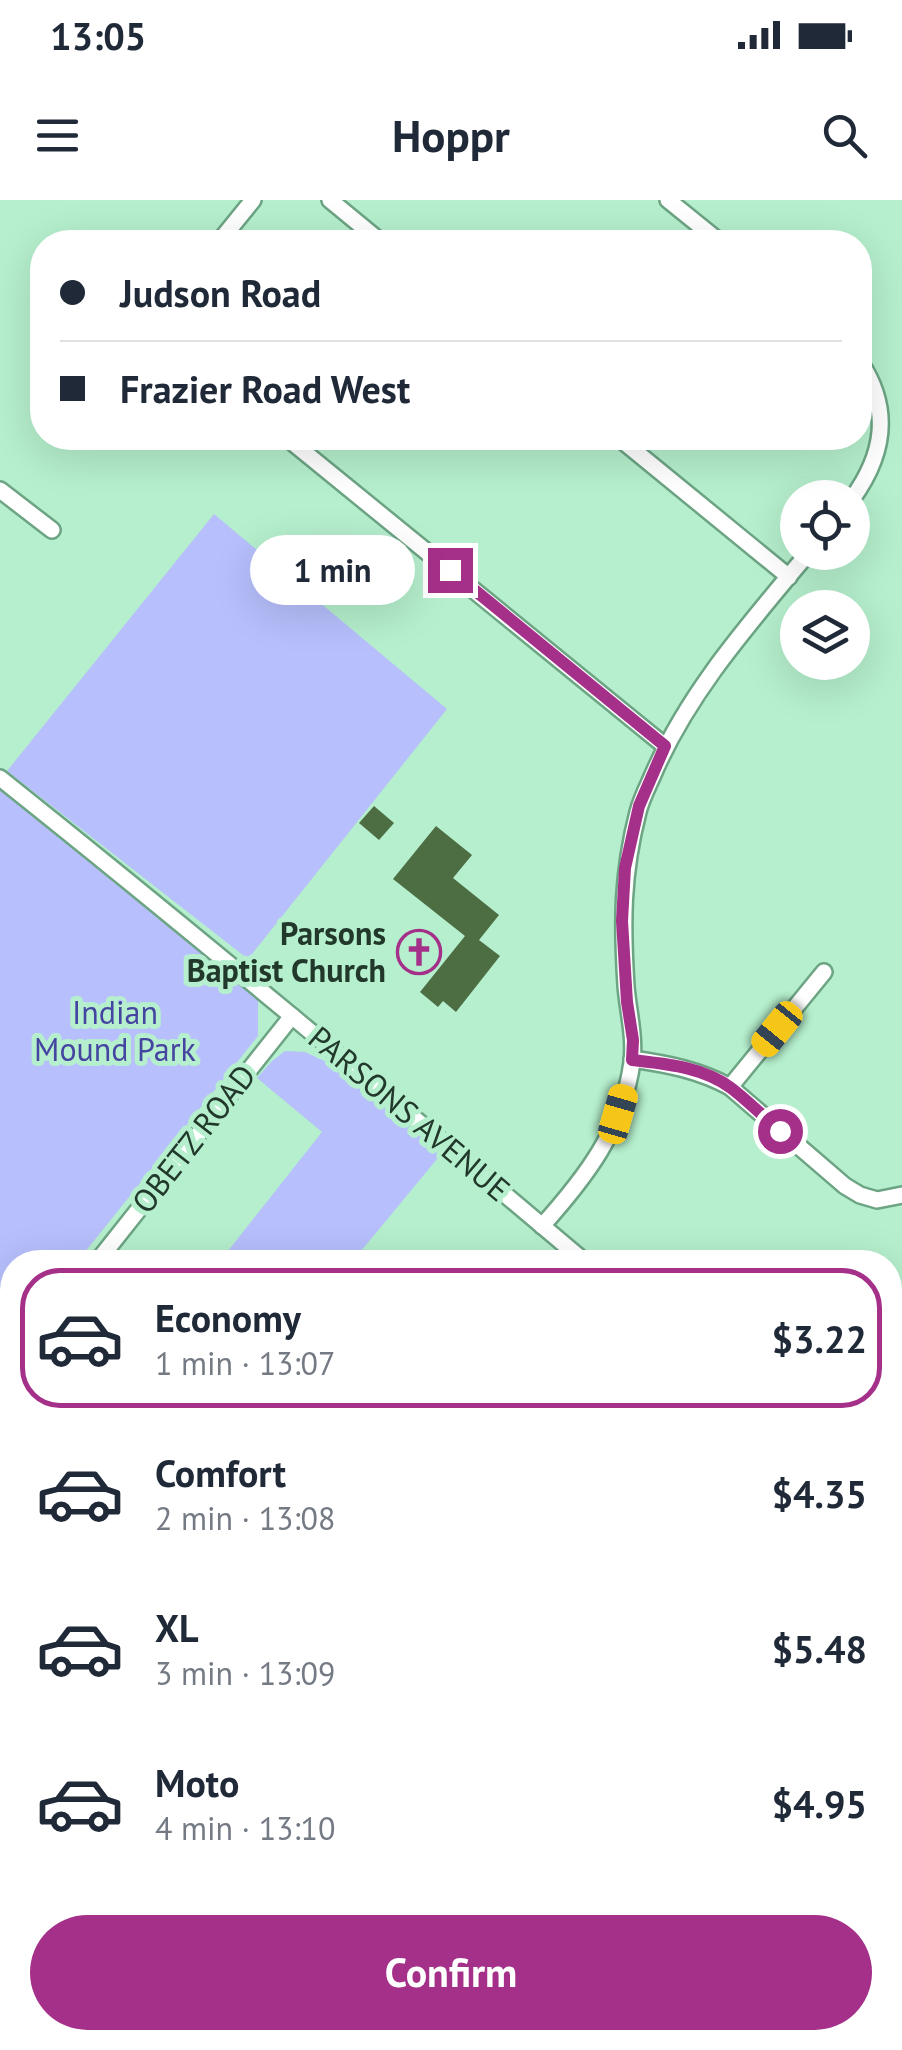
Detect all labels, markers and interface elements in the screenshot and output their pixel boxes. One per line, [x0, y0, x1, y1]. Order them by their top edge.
text: 13:05 [50, 11, 146, 60]
text: Hoppr [392, 106, 510, 164]
icon: menu [30, 108, 85, 163]
icon: search [817, 108, 872, 163]
text: Judson Road [120, 268, 321, 317]
text: Frazier Road West [120, 364, 410, 413]
map controls [780, 480, 870, 680]
button: locate [780, 480, 870, 570]
callout: 1 min [250, 535, 415, 605]
route end [428, 548, 473, 593]
text: 1 min [293, 549, 372, 591]
button: layers [780, 590, 870, 680]
place label: Parsons Baptist Church [187, 912, 386, 991]
church icon: Parsons Baptist Church [396, 929, 442, 975]
park label: Indian Mound Park [34, 991, 197, 1070]
car [746, 996, 808, 1062]
street label: PARSONS AVENUE [300, 1017, 519, 1210]
street label: OBETZ ROAD [122, 1055, 264, 1221]
car [595, 1081, 641, 1147]
route start [758, 1109, 803, 1154]
icon: car [35, 1293, 125, 1383]
text: Economy [155, 1293, 301, 1342]
text: $3.22 [771, 1314, 867, 1363]
text: 1 min · 13:07 [155, 1342, 335, 1384]
icon: car [35, 1448, 125, 1538]
text: Comfort [155, 1448, 286, 1497]
text: $4.35 [771, 1469, 867, 1518]
text: 2 min · 13:08 [155, 1497, 335, 1539]
icon: car [35, 1603, 125, 1693]
text: XL [155, 1603, 199, 1652]
text: $5.48 [771, 1624, 867, 1673]
text: 3 min · 13:09 [155, 1652, 335, 1694]
icon: car [35, 1758, 125, 1848]
text: Moto [155, 1758, 239, 1807]
text: $4.95 [771, 1779, 867, 1828]
text: 4 min · 13:10 [155, 1807, 335, 1849]
button: Confirm [30, 1915, 872, 2030]

